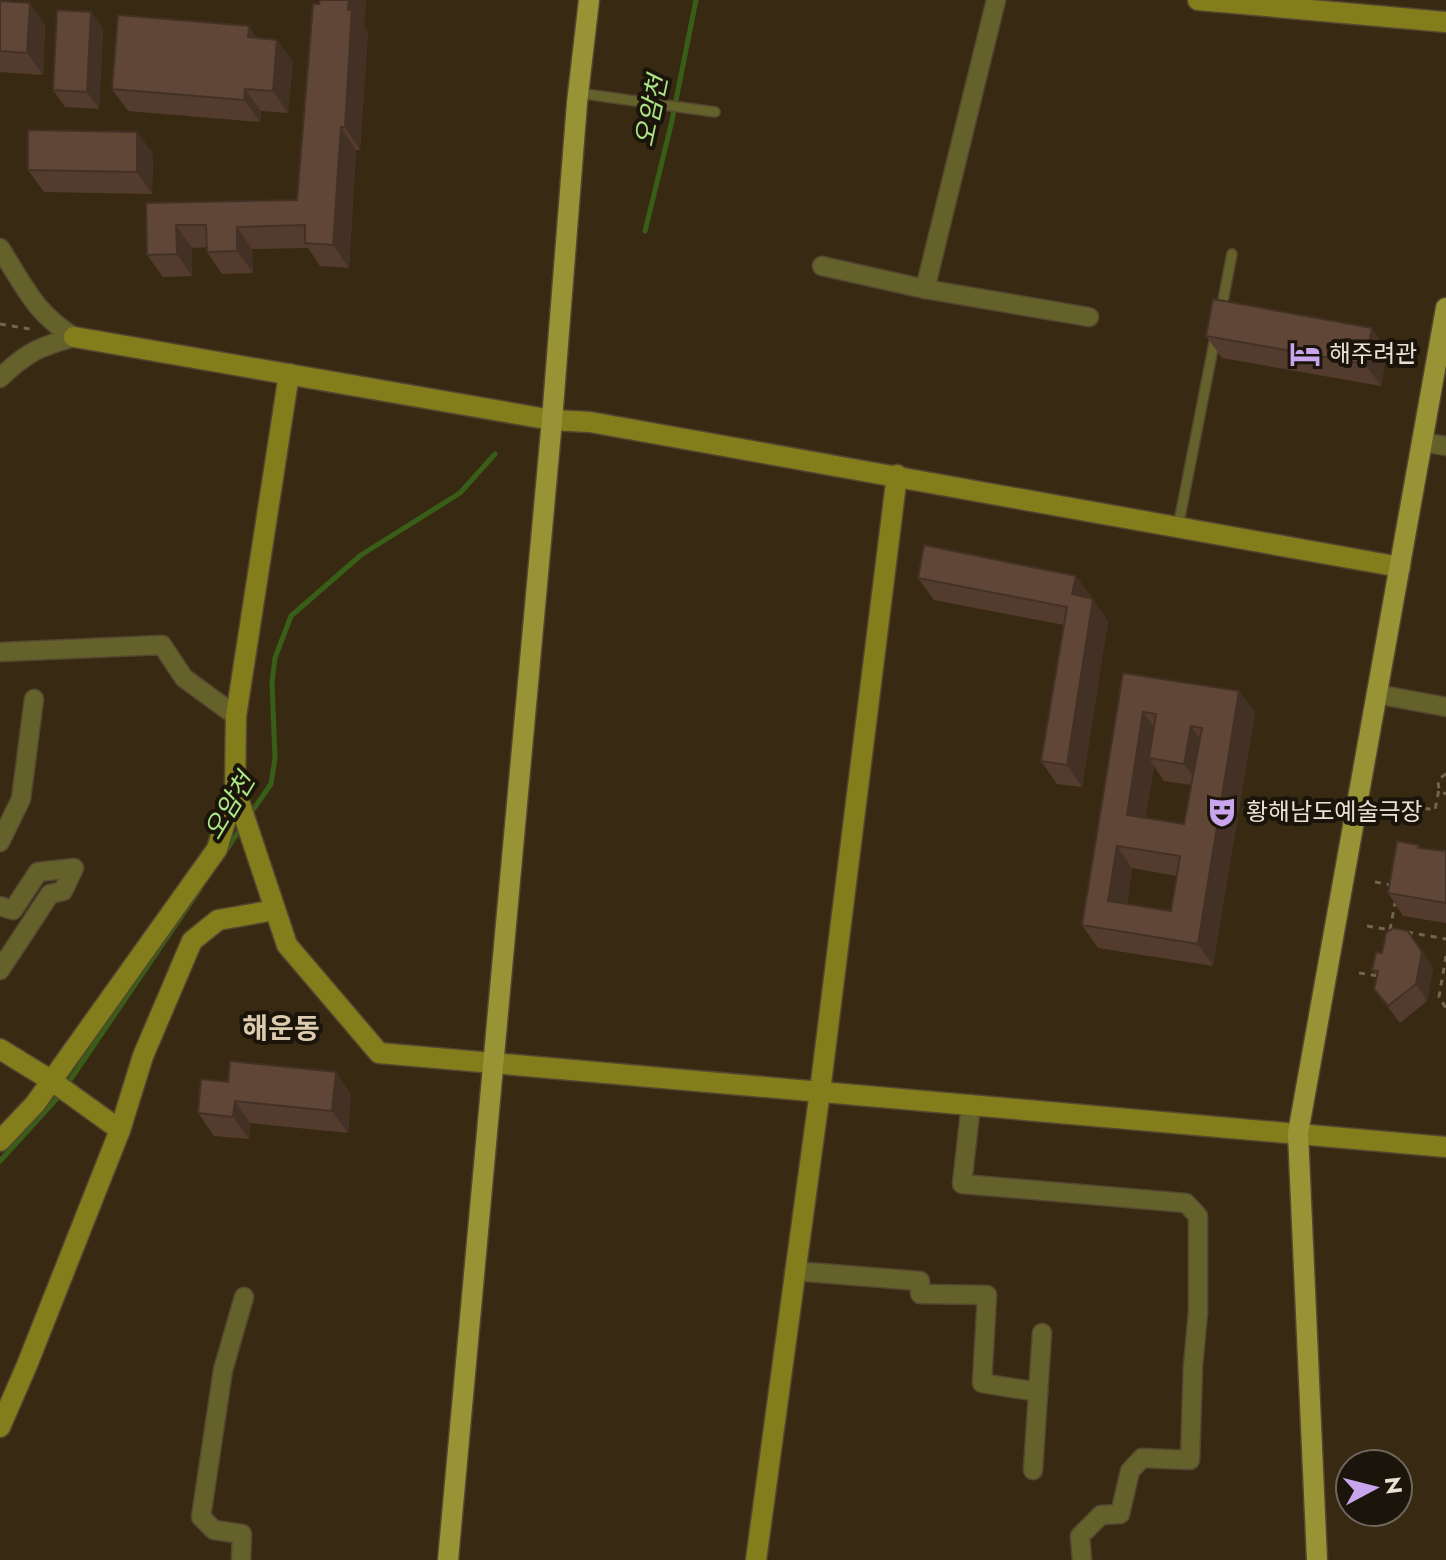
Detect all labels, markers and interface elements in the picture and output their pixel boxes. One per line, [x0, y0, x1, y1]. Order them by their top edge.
water label: 오암천 [625, 69, 678, 150]
place label: 해주려관 [1329, 336, 1417, 371]
hotel icon: 해주려관 [1288, 337, 1322, 371]
water label: 오암천 [194, 763, 265, 847]
place label: 황해남도예술극장 [1246, 794, 1423, 829]
theatre icon: 황해남도예술극장 [1205, 795, 1239, 829]
district label: 해운동 [242, 1008, 320, 1049]
north arrow [1334, 1448, 1414, 1528]
text: N [1377, 1475, 1411, 1496]

